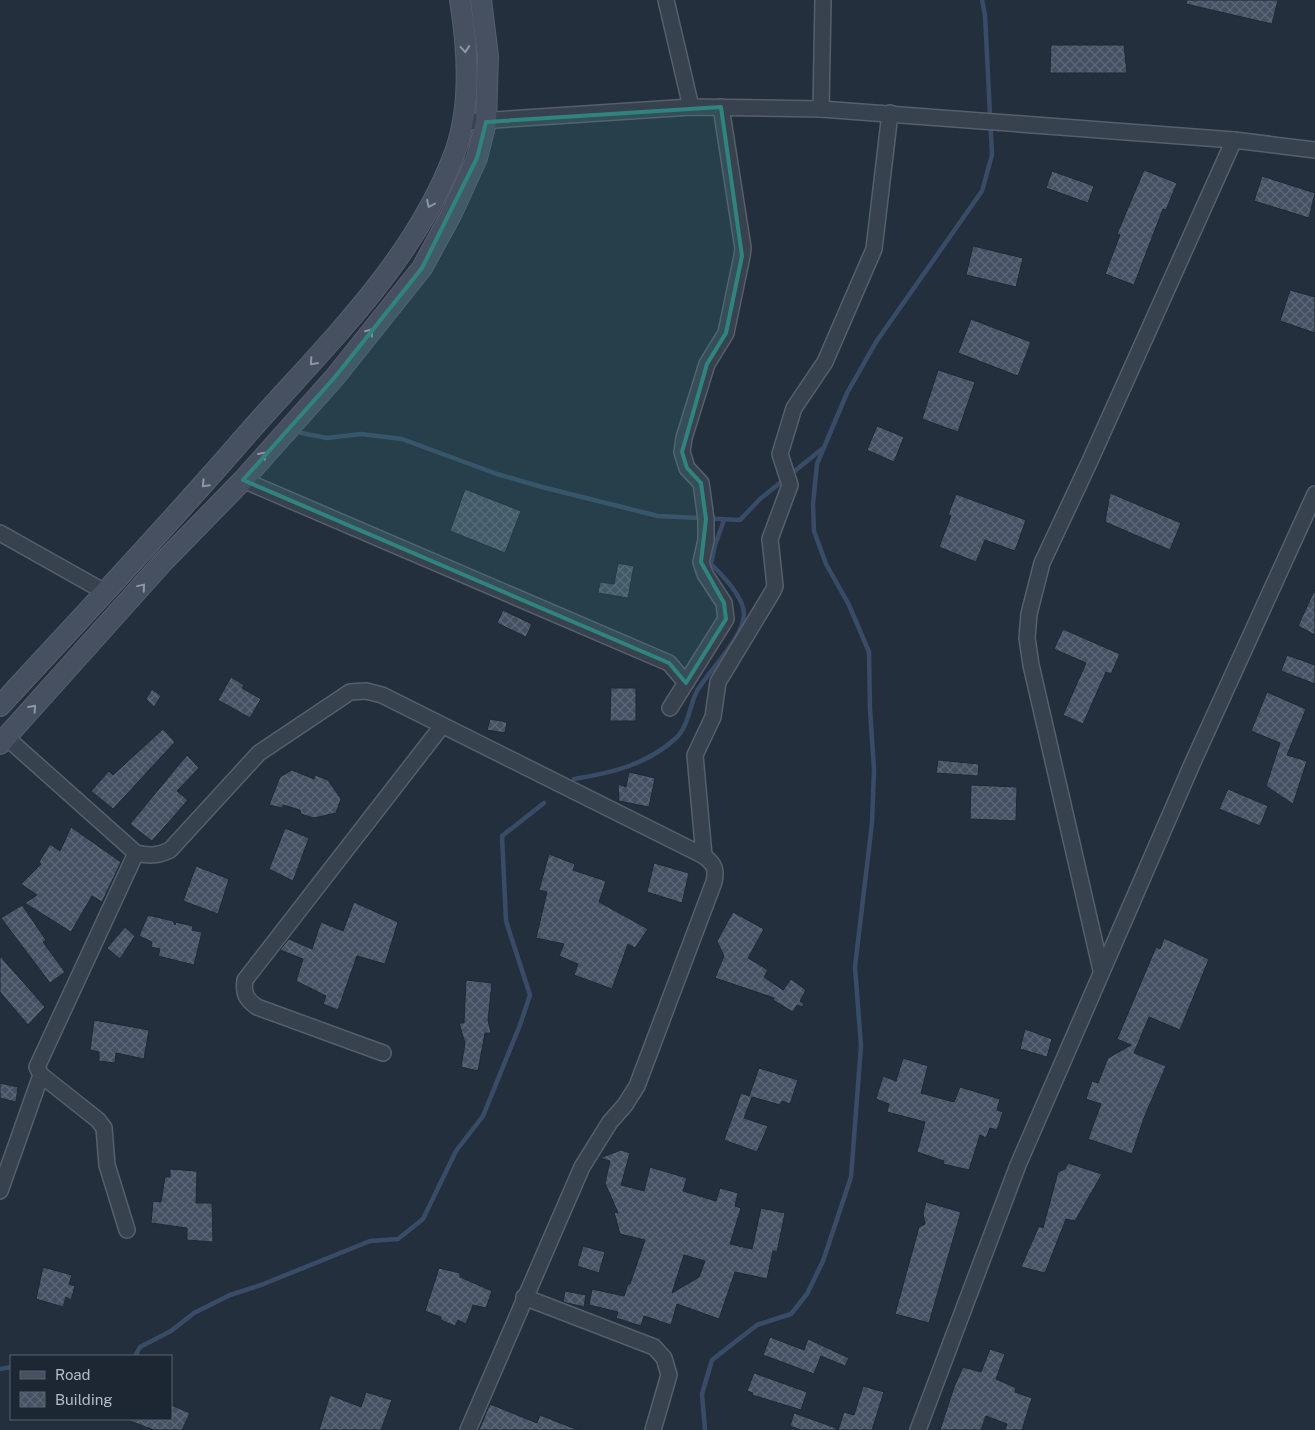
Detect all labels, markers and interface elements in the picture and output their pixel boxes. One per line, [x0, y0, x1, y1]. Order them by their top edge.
one-way arrow [459, 45, 470, 53]
one-way arrow [426, 199, 436, 208]
one-way arrow [365, 329, 374, 338]
one-way arrow [310, 357, 319, 366]
one-way arrow [258, 452, 266, 461]
one-way arrow [202, 478, 211, 487]
one-way arrow [136, 584, 145, 593]
one-way arrow [27, 705, 36, 714]
legend [10, 1355, 172, 1420]
text: Road [55, 1366, 91, 1383]
text: Building [55, 1391, 113, 1408]

